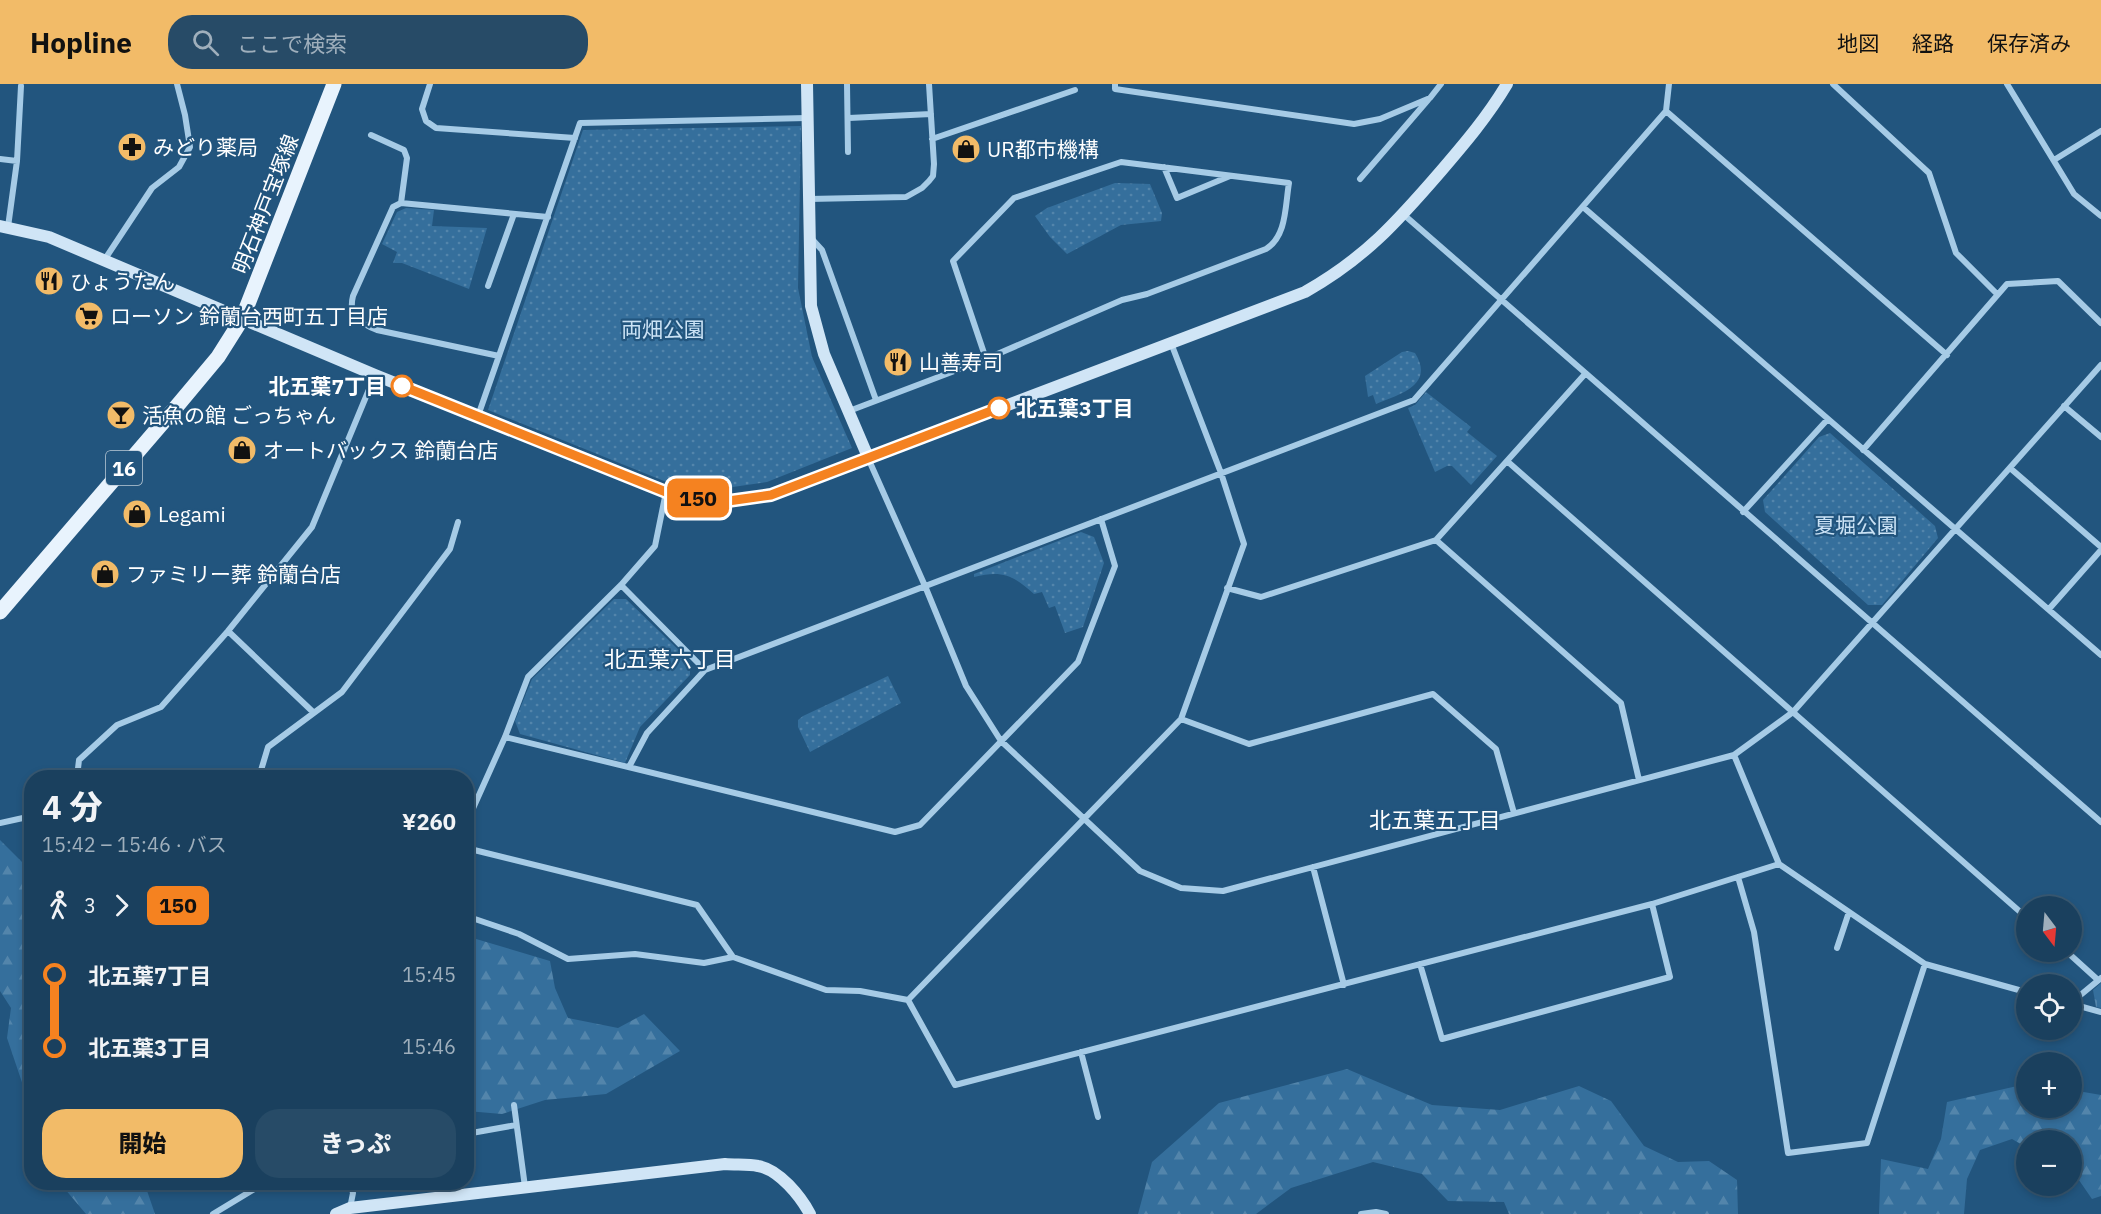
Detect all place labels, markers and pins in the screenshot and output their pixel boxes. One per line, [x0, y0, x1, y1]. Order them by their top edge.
pharmacy icon: みどり薬局 [116, 131, 148, 163]
place label: みどり薬局 [153, 133, 258, 161]
shop icon: UR都市機構 [950, 133, 982, 165]
place label: UR都市機構 [987, 135, 1099, 163]
restaurant icon: ひょうたん [33, 265, 65, 297]
place label: ひょうたん [70, 267, 175, 295]
supermarket icon: ローソン 鈴蘭台西町五丁目店 [73, 300, 105, 332]
place label: ローソン 鈴蘭台西町五丁目店 [110, 302, 388, 330]
restaurant icon: 山善寿司 [882, 346, 914, 378]
place label: 山善寿司 [919, 348, 1003, 376]
place label: 北五葉7丁目 [268, 372, 386, 400]
marker: 北五葉7丁目 [391, 375, 413, 397]
place label: 北五葉3丁目 [1016, 394, 1134, 422]
marker: 北五葉3丁目 [988, 397, 1010, 419]
bar icon: 活魚の館 ごっちゃん [105, 399, 137, 431]
place label: 活魚の館 ごっちゃん [142, 401, 336, 429]
shop icon: オートバックス 鈴蘭台店 [226, 434, 258, 466]
place label: オートバックス 鈴蘭台店 [263, 436, 498, 464]
shop icon: Legami [121, 498, 153, 530]
place label: Legami [158, 500, 226, 528]
shop icon: ファミリー葬 鈴蘭台店 [89, 558, 121, 590]
place label: ファミリー葬 鈴蘭台店 [126, 560, 341, 588]

